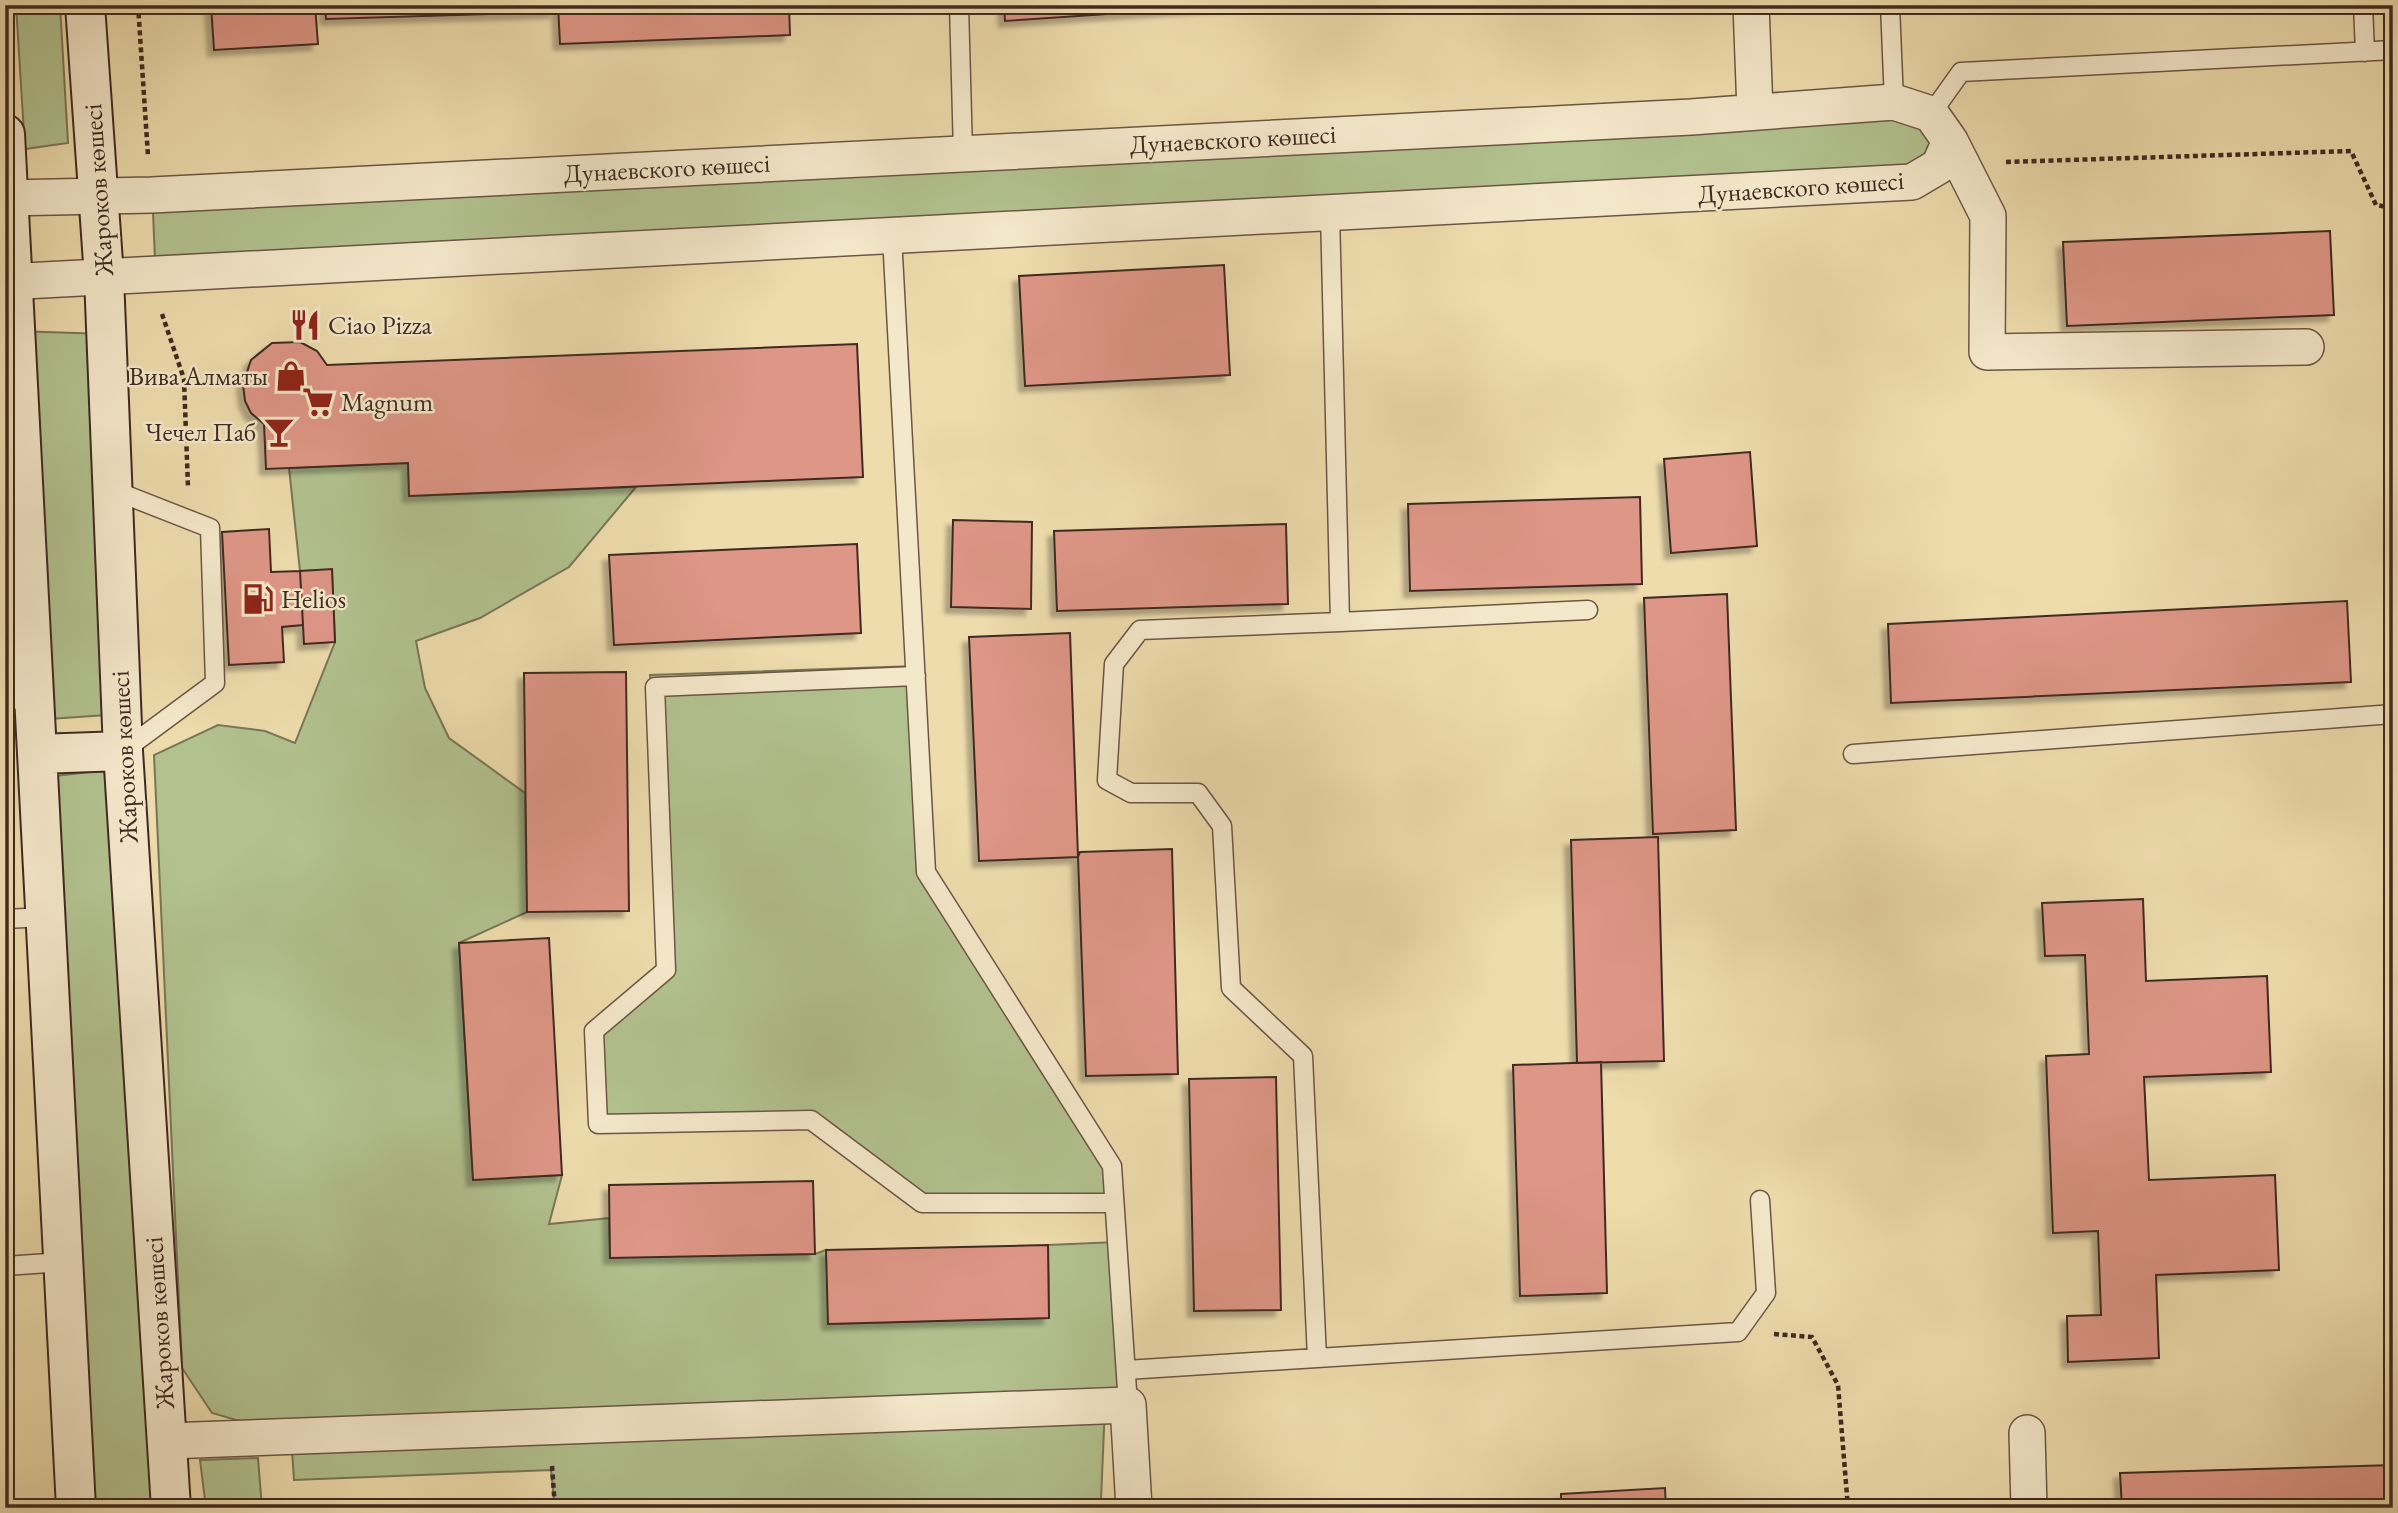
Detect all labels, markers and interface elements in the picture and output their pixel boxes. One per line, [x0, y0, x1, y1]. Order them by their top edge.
street label: Жароков көшесі [75, 103, 121, 278]
street label: Дунаевского көшесі [1129, 117, 1337, 161]
street label: Дунаевского көшесі [563, 146, 771, 190]
street label: Дунаевского көшесі [1697, 163, 1905, 211]
restaurant icon: Ciao Pizza [288, 308, 322, 342]
place label: Ciao Pizza [328, 308, 433, 342]
place label: Вива Алматы [129, 359, 268, 393]
shop icon: Вива Алматы [274, 359, 308, 393]
supermarket icon: Magnum [301, 385, 335, 419]
place label: Magnum [341, 385, 433, 419]
place label: Чечел Паб [145, 415, 256, 449]
bar icon: Чечел Паб [262, 415, 296, 449]
fuel station icon: Helios [241, 582, 275, 616]
place label: Helios [281, 582, 346, 616]
street label: Жароков көшесі [102, 670, 146, 845]
street label: Жароков көшесі [136, 1236, 182, 1411]

